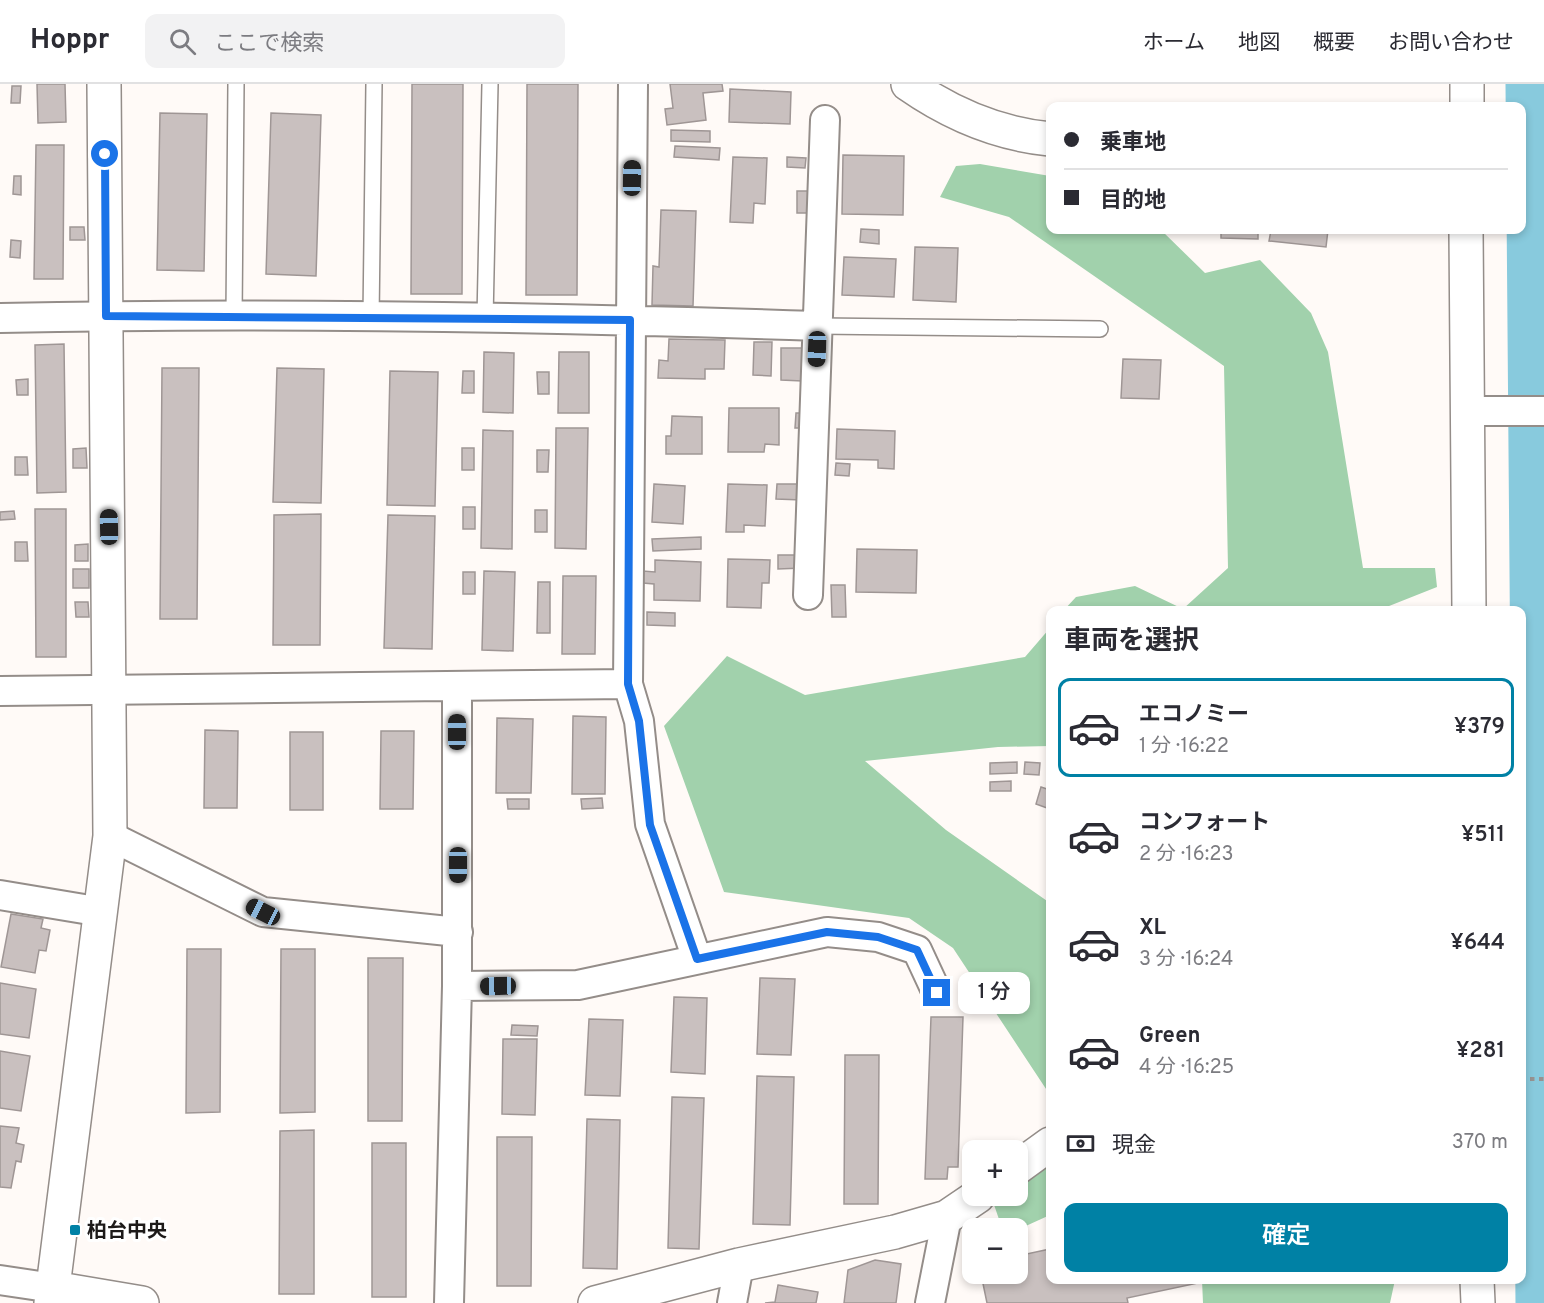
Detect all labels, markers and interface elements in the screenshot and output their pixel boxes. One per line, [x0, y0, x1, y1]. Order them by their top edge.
search box [145, 14, 565, 68]
text: Hoppr [30, 23, 109, 59]
icon: search [166, 25, 199, 58]
text: ホーム [1143, 30, 1205, 57]
text: 地図 [1238, 30, 1280, 57]
text: 概要 [1313, 30, 1355, 57]
text: お問い合わせ [1388, 30, 1514, 57]
text: ここで検索 [214, 31, 324, 58]
text: 乗車地 [1100, 130, 1166, 157]
route start [91, 140, 118, 167]
car [623, 160, 641, 196]
text: 目的地 [1100, 188, 1166, 215]
car [807, 331, 827, 367]
car [100, 509, 118, 545]
text: 車両を選択 [1064, 625, 1199, 659]
icon: car [1067, 701, 1121, 755]
text: エコノミー [1139, 702, 1249, 729]
car [448, 714, 466, 750]
text: ¥379 [1454, 714, 1505, 741]
text: 1 分 · 16:22 [1139, 734, 1229, 760]
icon: car [1067, 809, 1121, 863]
text: コンフォート [1139, 810, 1270, 837]
text: ¥511 [1461, 822, 1505, 849]
text: 2 分 · 16:23 [1139, 842, 1234, 868]
car [449, 847, 467, 883]
car [243, 896, 283, 928]
text: XL [1139, 915, 1166, 942]
icon: car [1067, 917, 1121, 971]
text: ¥644 [1451, 930, 1505, 957]
text: 3 分 · 16:24 [1139, 947, 1234, 973]
callout: 1 分 [958, 972, 1030, 1014]
car [480, 977, 516, 995]
route end [923, 979, 950, 1006]
text: 1 分 [978, 980, 1010, 1006]
text: Green [1139, 1023, 1201, 1050]
icon: car [1067, 1025, 1121, 1079]
text: ¥281 [1456, 1038, 1505, 1065]
text: 4 分 · 16:25 [1139, 1055, 1234, 1081]
icon: cash [1064, 1127, 1097, 1160]
text: 370 m [1452, 1130, 1508, 1156]
text: 現金 [1112, 1133, 1156, 1160]
map controls [962, 1140, 1028, 1284]
button: + [962, 1140, 1028, 1206]
button: 確定 [1064, 1203, 1508, 1272]
button: − [962, 1218, 1028, 1284]
place label: 柏台中央 [87, 1219, 167, 1245]
marker: 柏台中央 [68, 1223, 82, 1237]

